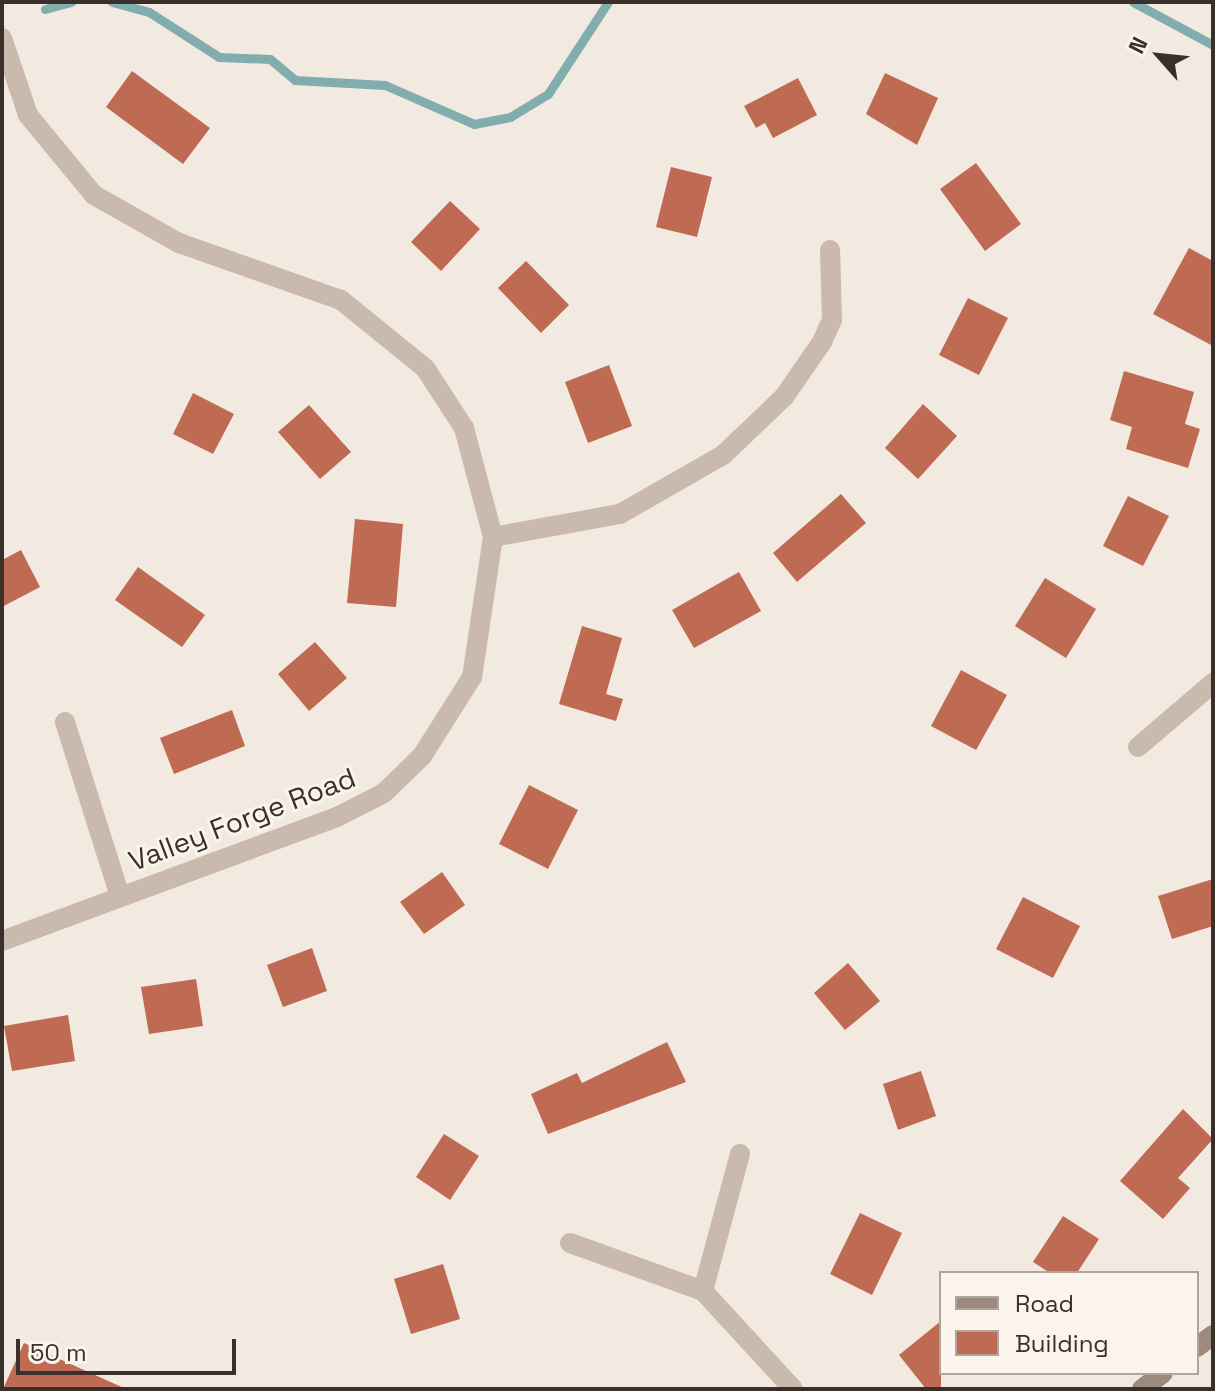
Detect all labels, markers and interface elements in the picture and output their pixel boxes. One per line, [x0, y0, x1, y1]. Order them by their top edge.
north arrow [1119, 16, 1199, 96]
text: N [1122, 32, 1153, 58]
street label: Valley Forge Road [124, 760, 360, 878]
legend [939, 1271, 1199, 1375]
text: Road [1015, 1288, 1074, 1319]
scale bar [20, 1323, 240, 1373]
text: Building [1015, 1328, 1109, 1359]
text: 50 m [30, 1337, 87, 1368]

